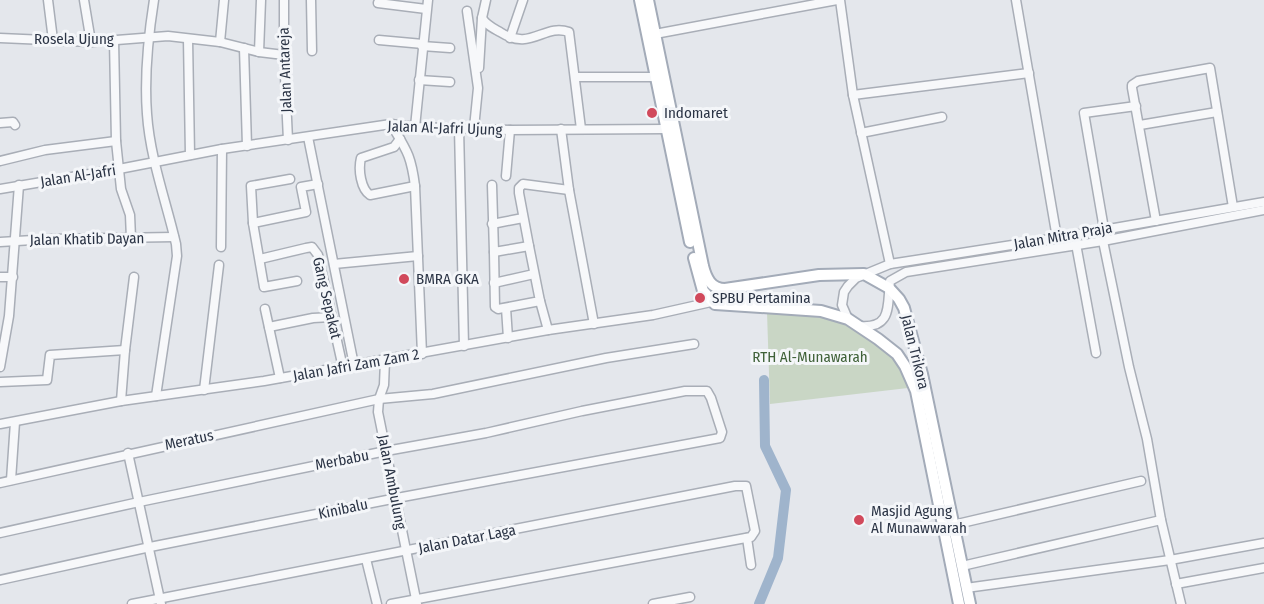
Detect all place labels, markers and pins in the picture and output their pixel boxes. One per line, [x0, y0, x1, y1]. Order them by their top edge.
place label: Indomaret [664, 104, 728, 122]
marker: Indomaret [645, 106, 659, 120]
place label: BMRA GKA [416, 270, 479, 288]
marker: BMRA GKA [397, 272, 411, 286]
place label: SPBU Pertamina [712, 289, 811, 307]
marker: SPBU Pertamina [693, 291, 707, 305]
place label: Masjid Agung Al Munawwarah [871, 502, 967, 537]
marker: Masjid Agung Al Munawwarah [852, 513, 866, 527]

